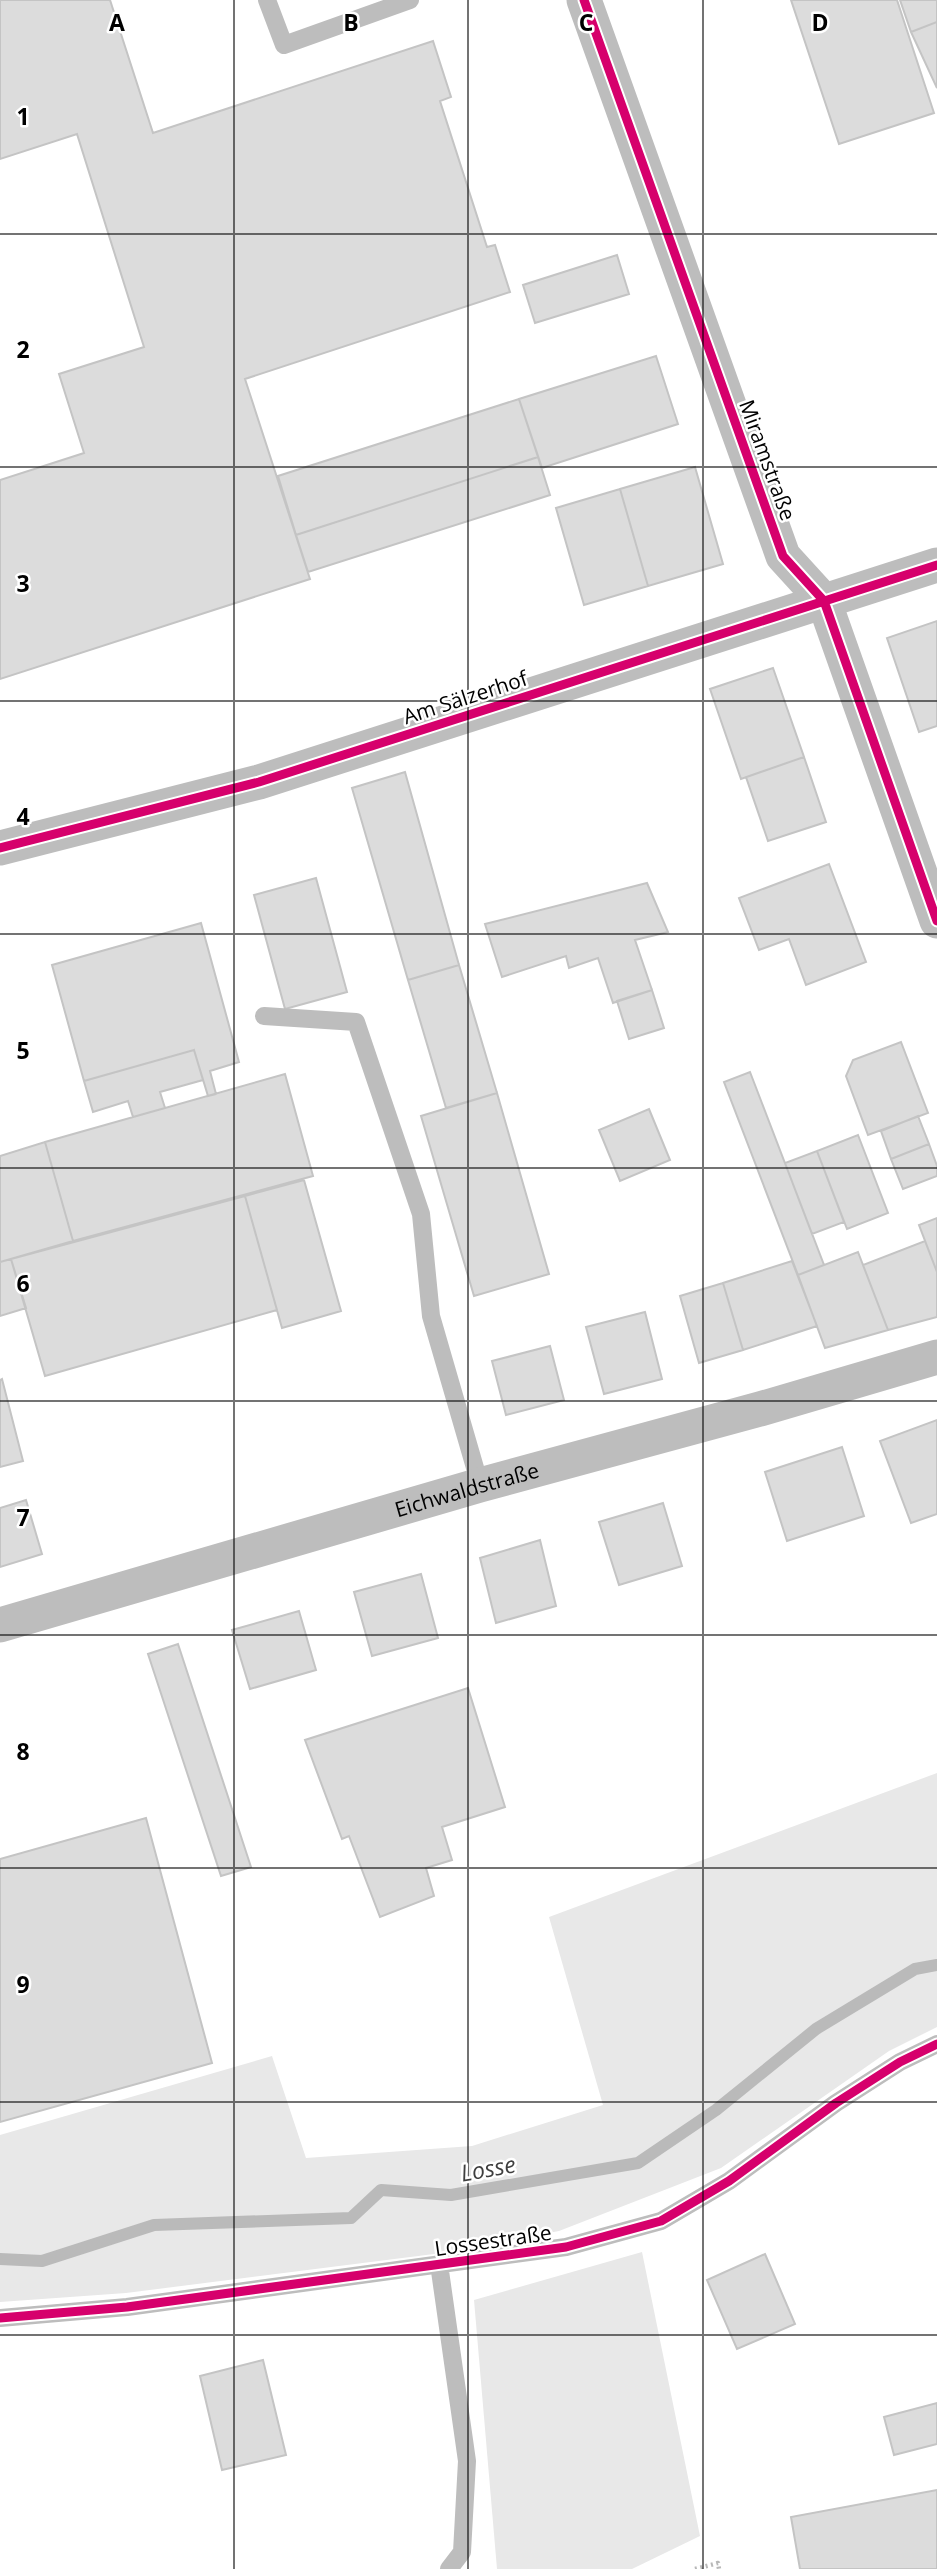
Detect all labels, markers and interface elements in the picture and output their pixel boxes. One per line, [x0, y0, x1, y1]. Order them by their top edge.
text: A [109, 6, 125, 38]
text: B [343, 6, 359, 38]
text: C [579, 6, 593, 38]
text: D [811, 6, 829, 38]
text: 1 [16, 100, 30, 132]
text: 2 [16, 333, 30, 365]
street label: Miramstraße [733, 396, 803, 524]
text: 3 [16, 567, 30, 599]
street label: Am Sälzerhof [399, 663, 533, 730]
text: 4 [16, 800, 30, 832]
text: 5 [16, 1034, 30, 1066]
text: 6 [16, 1267, 30, 1299]
street label: Eichwaldstraße [391, 1456, 542, 1523]
text: 7 [16, 1501, 30, 1533]
text: 8 [16, 1735, 30, 1767]
text: 9 [16, 1968, 30, 2000]
water label: Losse [458, 2147, 518, 2189]
street label: Lossestraße [433, 2218, 553, 2262]

